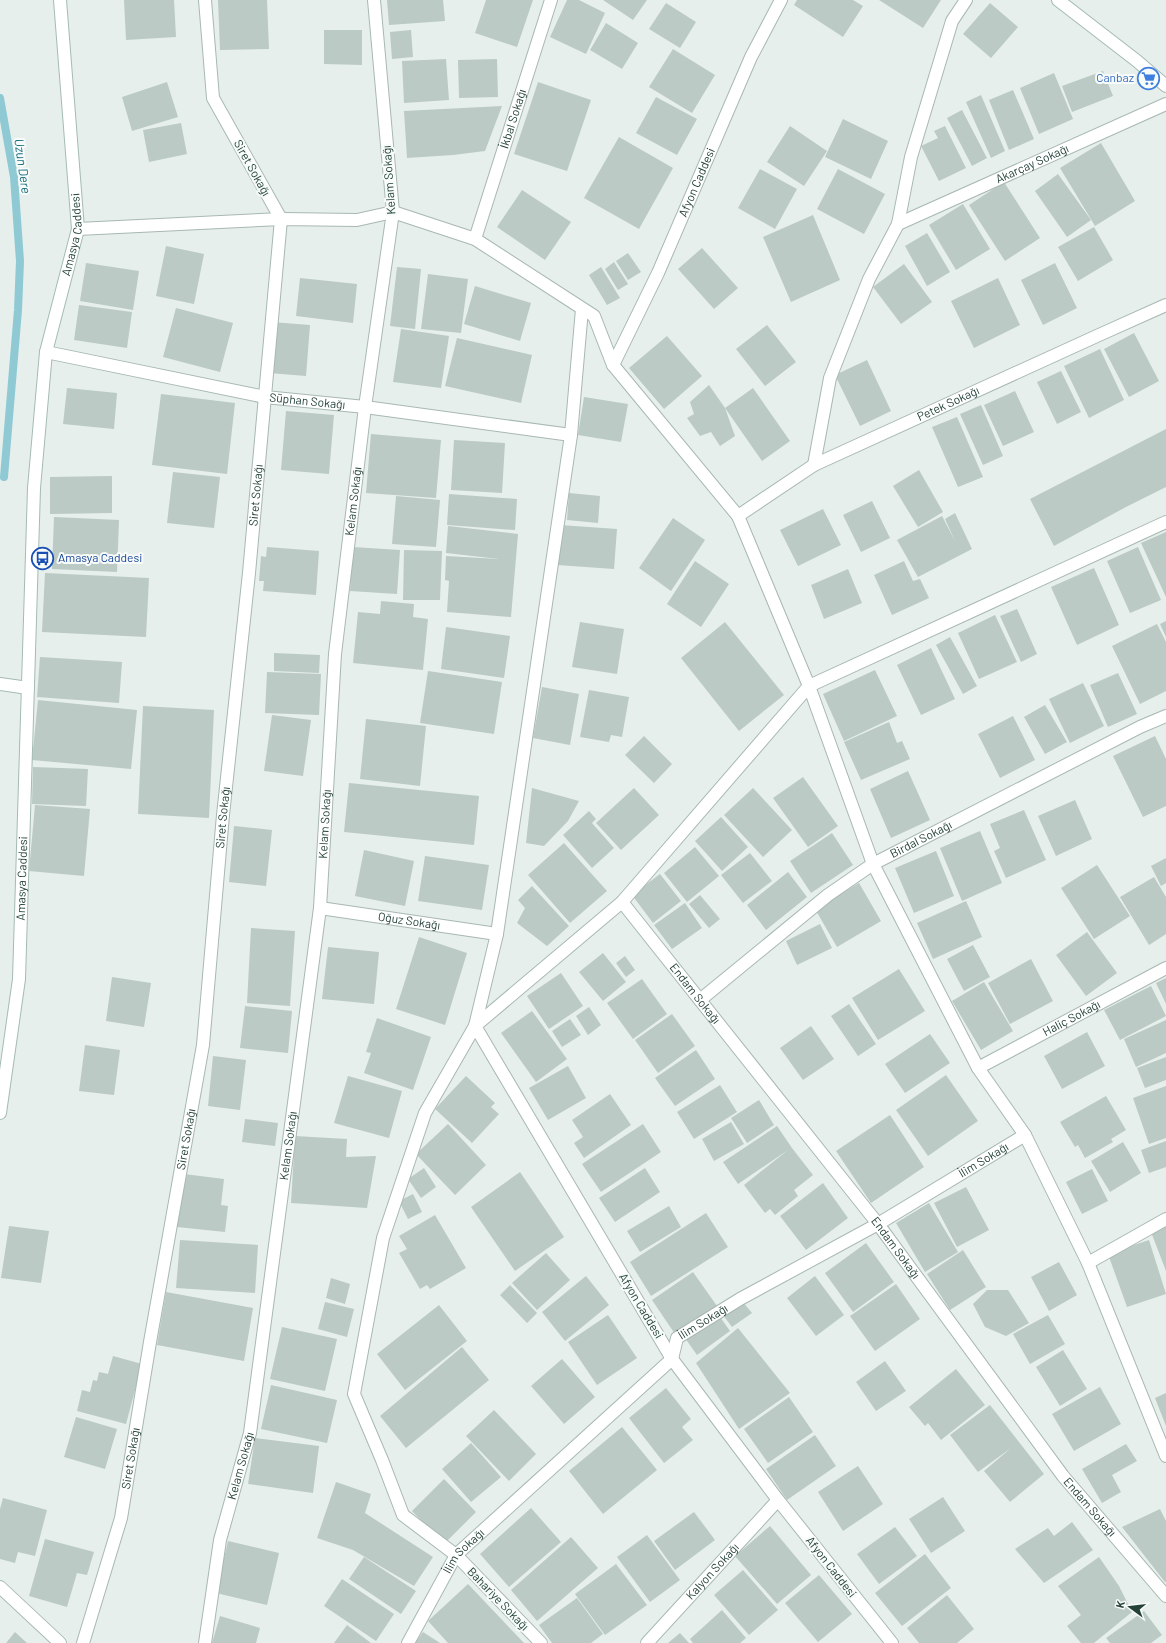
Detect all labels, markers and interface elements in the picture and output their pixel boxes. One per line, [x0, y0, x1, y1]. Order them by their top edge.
supermarket icon: Canbaz [1136, 65, 1162, 91]
place label: Canbaz [1096, 70, 1134, 84]
street label: İkbal Sokağı [496, 87, 528, 150]
water label: Uzun Dere [11, 137, 35, 195]
street label: Siret Sokağı [232, 137, 274, 198]
street label: Akarçay Sokağı [993, 141, 1070, 185]
street label: Kelam Sokağı [379, 145, 397, 215]
street label: Afyon Caddesi [675, 145, 717, 219]
street label: Amasya Caddesi [58, 193, 84, 277]
street label: Petek Sokağı [914, 383, 981, 423]
street label: Süphan Sokağı [269, 389, 346, 411]
street label: Siret Sokağı [245, 464, 265, 527]
street label: Kelam Sokağı [341, 466, 364, 537]
bus stop icon: Amasya Caddesi [29, 545, 55, 571]
place label: Amasya Caddesi [58, 550, 142, 564]
street label: Siret Sokağı [212, 786, 232, 849]
street label: Kelam Sokağı [315, 789, 333, 859]
street label: Birdal Sokağı [887, 817, 954, 860]
street label: Amasya Caddesi [13, 836, 29, 921]
street label: Oğuz Sokağı [377, 909, 441, 932]
street label: Endam Sokağı [667, 960, 724, 1026]
street label: Haliç Sokağı [1040, 996, 1102, 1038]
street label: Siret Sokağı [173, 1107, 198, 1171]
street label: Kelam Sokağı [276, 1110, 299, 1181]
street label: İlim Sokağı [955, 1139, 1011, 1180]
street label: Endam Sokağı [869, 1214, 924, 1281]
street label: Afyon Caddesi [617, 1270, 667, 1341]
street label: İlim Sokağı [675, 1300, 730, 1342]
street label: Siret Sokağı [118, 1427, 142, 1490]
street label: Kelam Sokağı [224, 1430, 256, 1501]
street label: Endam Sokağı [1061, 1474, 1120, 1539]
street label: İlim Sokağı [439, 1525, 486, 1576]
street label: Afyon Caddesi [804, 1533, 860, 1600]
street label: Kalyon Sokağı [682, 1540, 741, 1602]
street label: Bahariye Sokağı [465, 1564, 532, 1633]
north arrow [1110, 1587, 1150, 1627]
text: K [1113, 1599, 1127, 1609]

